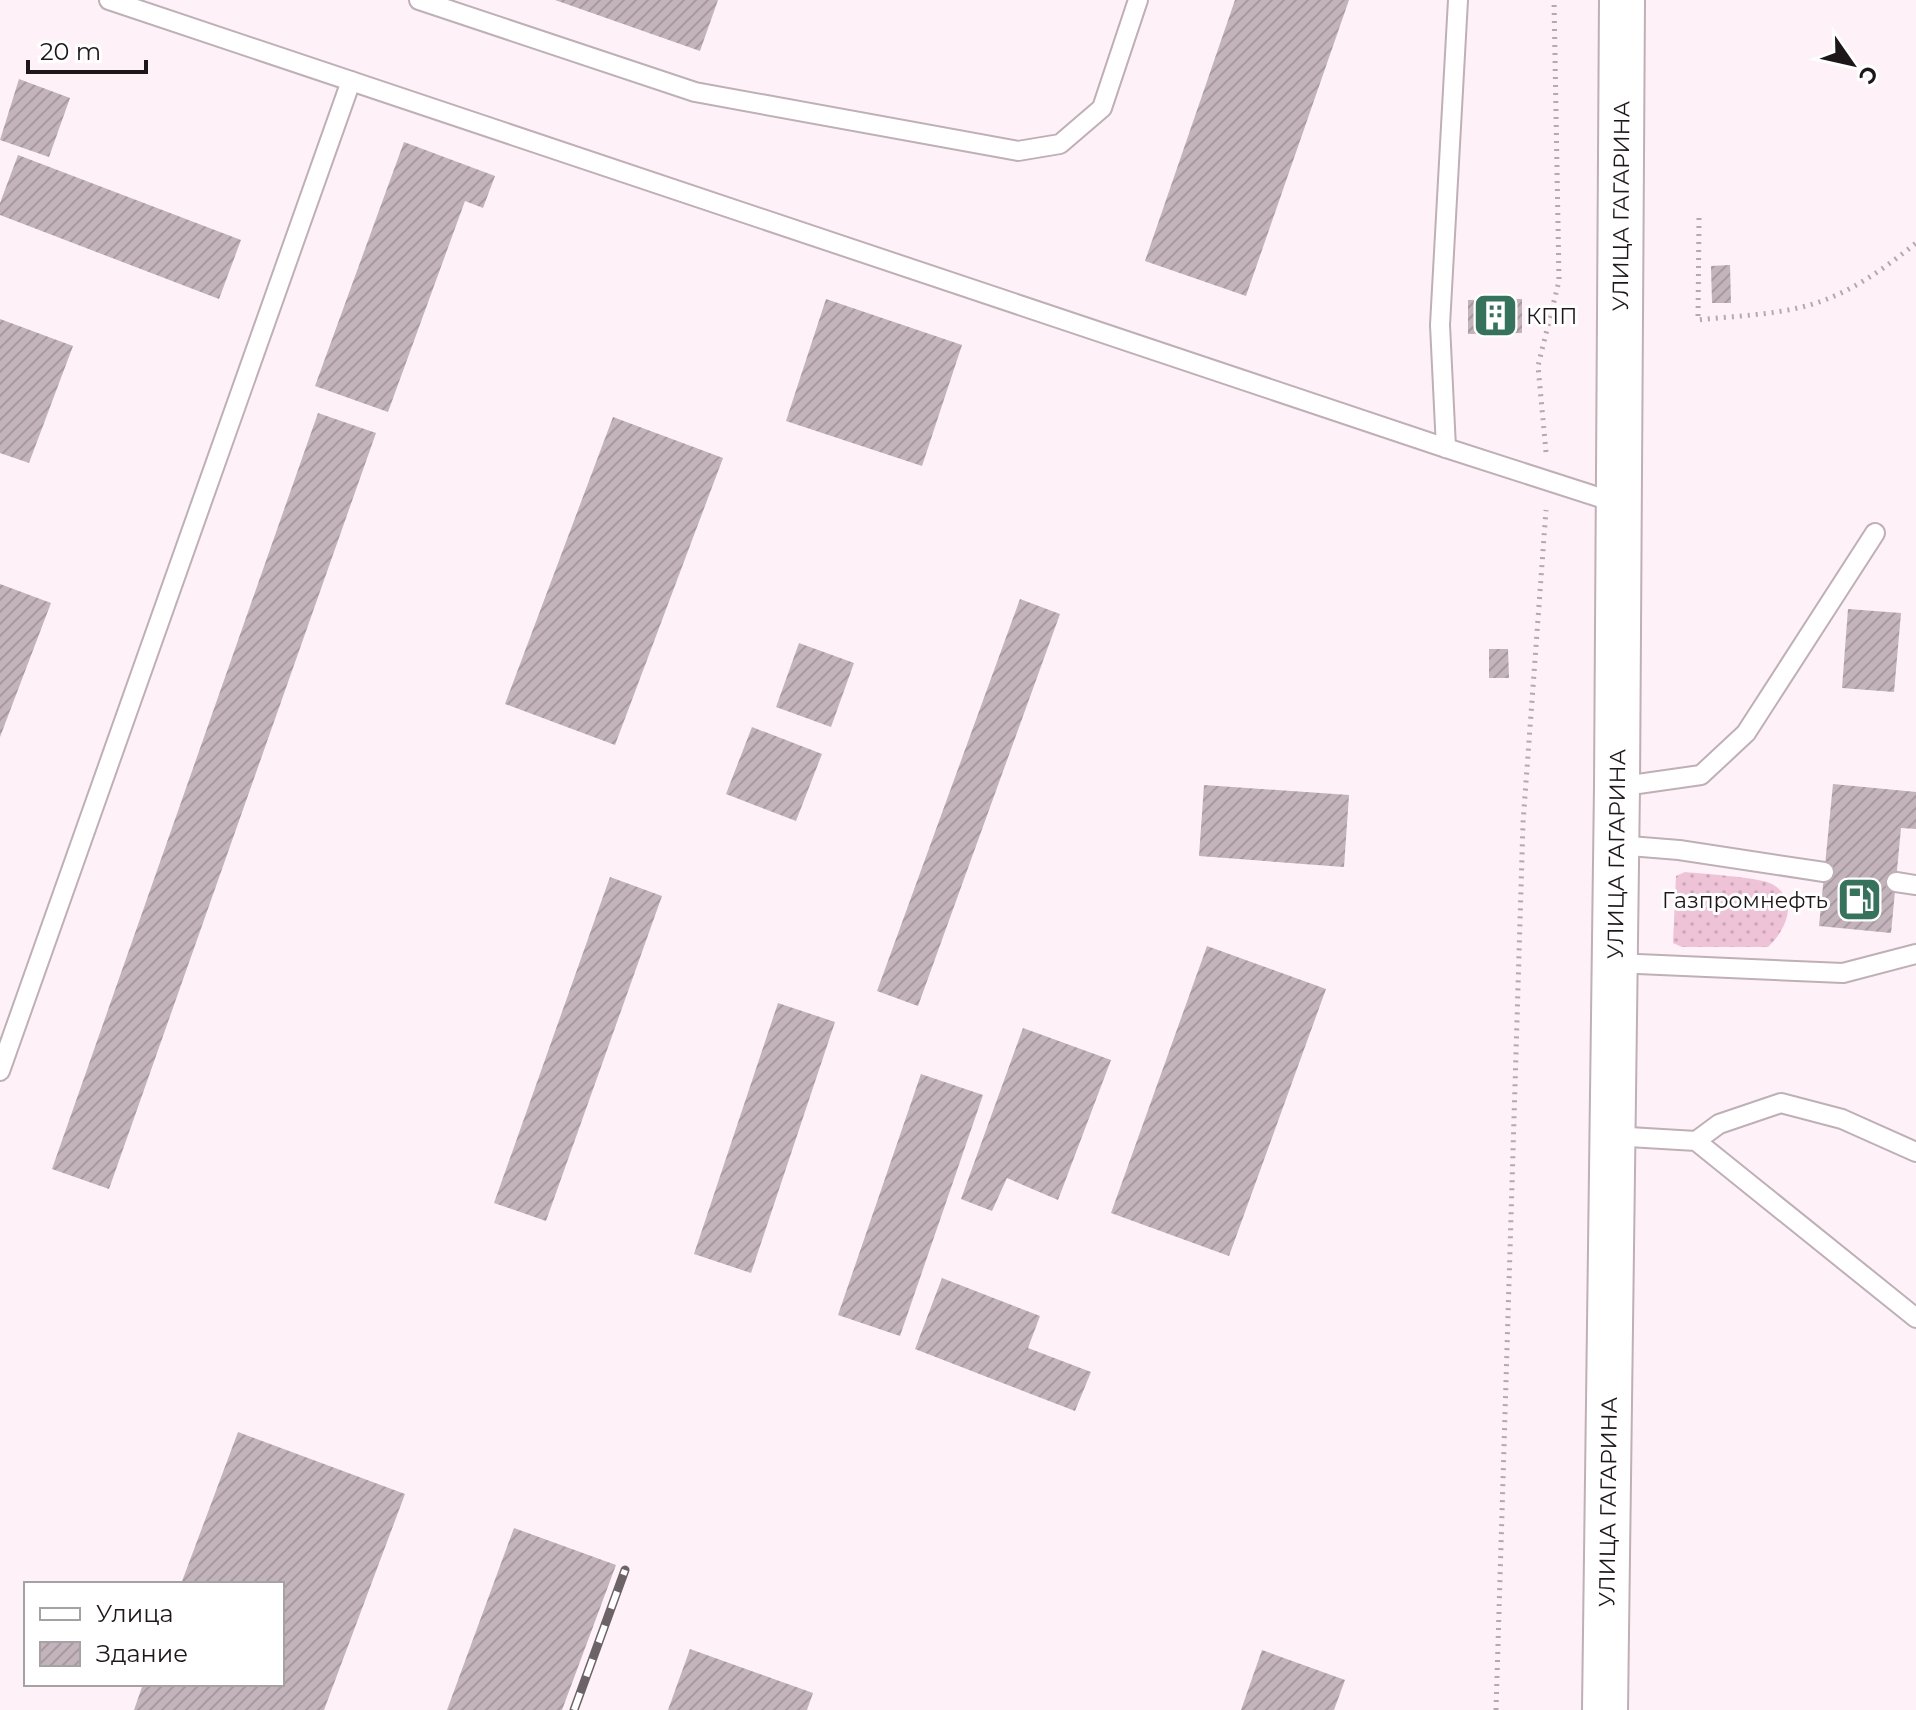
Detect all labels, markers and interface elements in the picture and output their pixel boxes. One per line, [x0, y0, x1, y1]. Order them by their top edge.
scale bar [28, 24, 146, 74]
north arrow [1812, 24, 1892, 104]
text: 20 m [40, 37, 101, 66]
text: С [1852, 61, 1884, 89]
street label: УЛИЦА ГАГАРИНА [1607, 100, 1635, 311]
building icon: КПП [1471, 292, 1519, 340]
place label: КПП [1526, 303, 1577, 330]
street label: УЛИЦА ГАГАРИНА [1602, 748, 1631, 959]
fuel station icon: Газпромнефть [1835, 876, 1883, 924]
place label: Газпромнефть [1662, 887, 1828, 914]
street label: УЛИЦА ГАГАРИНА [1593, 1396, 1623, 1607]
legend [24, 1582, 284, 1686]
text: Улица [96, 1599, 174, 1628]
text: Здание [96, 1639, 188, 1668]

